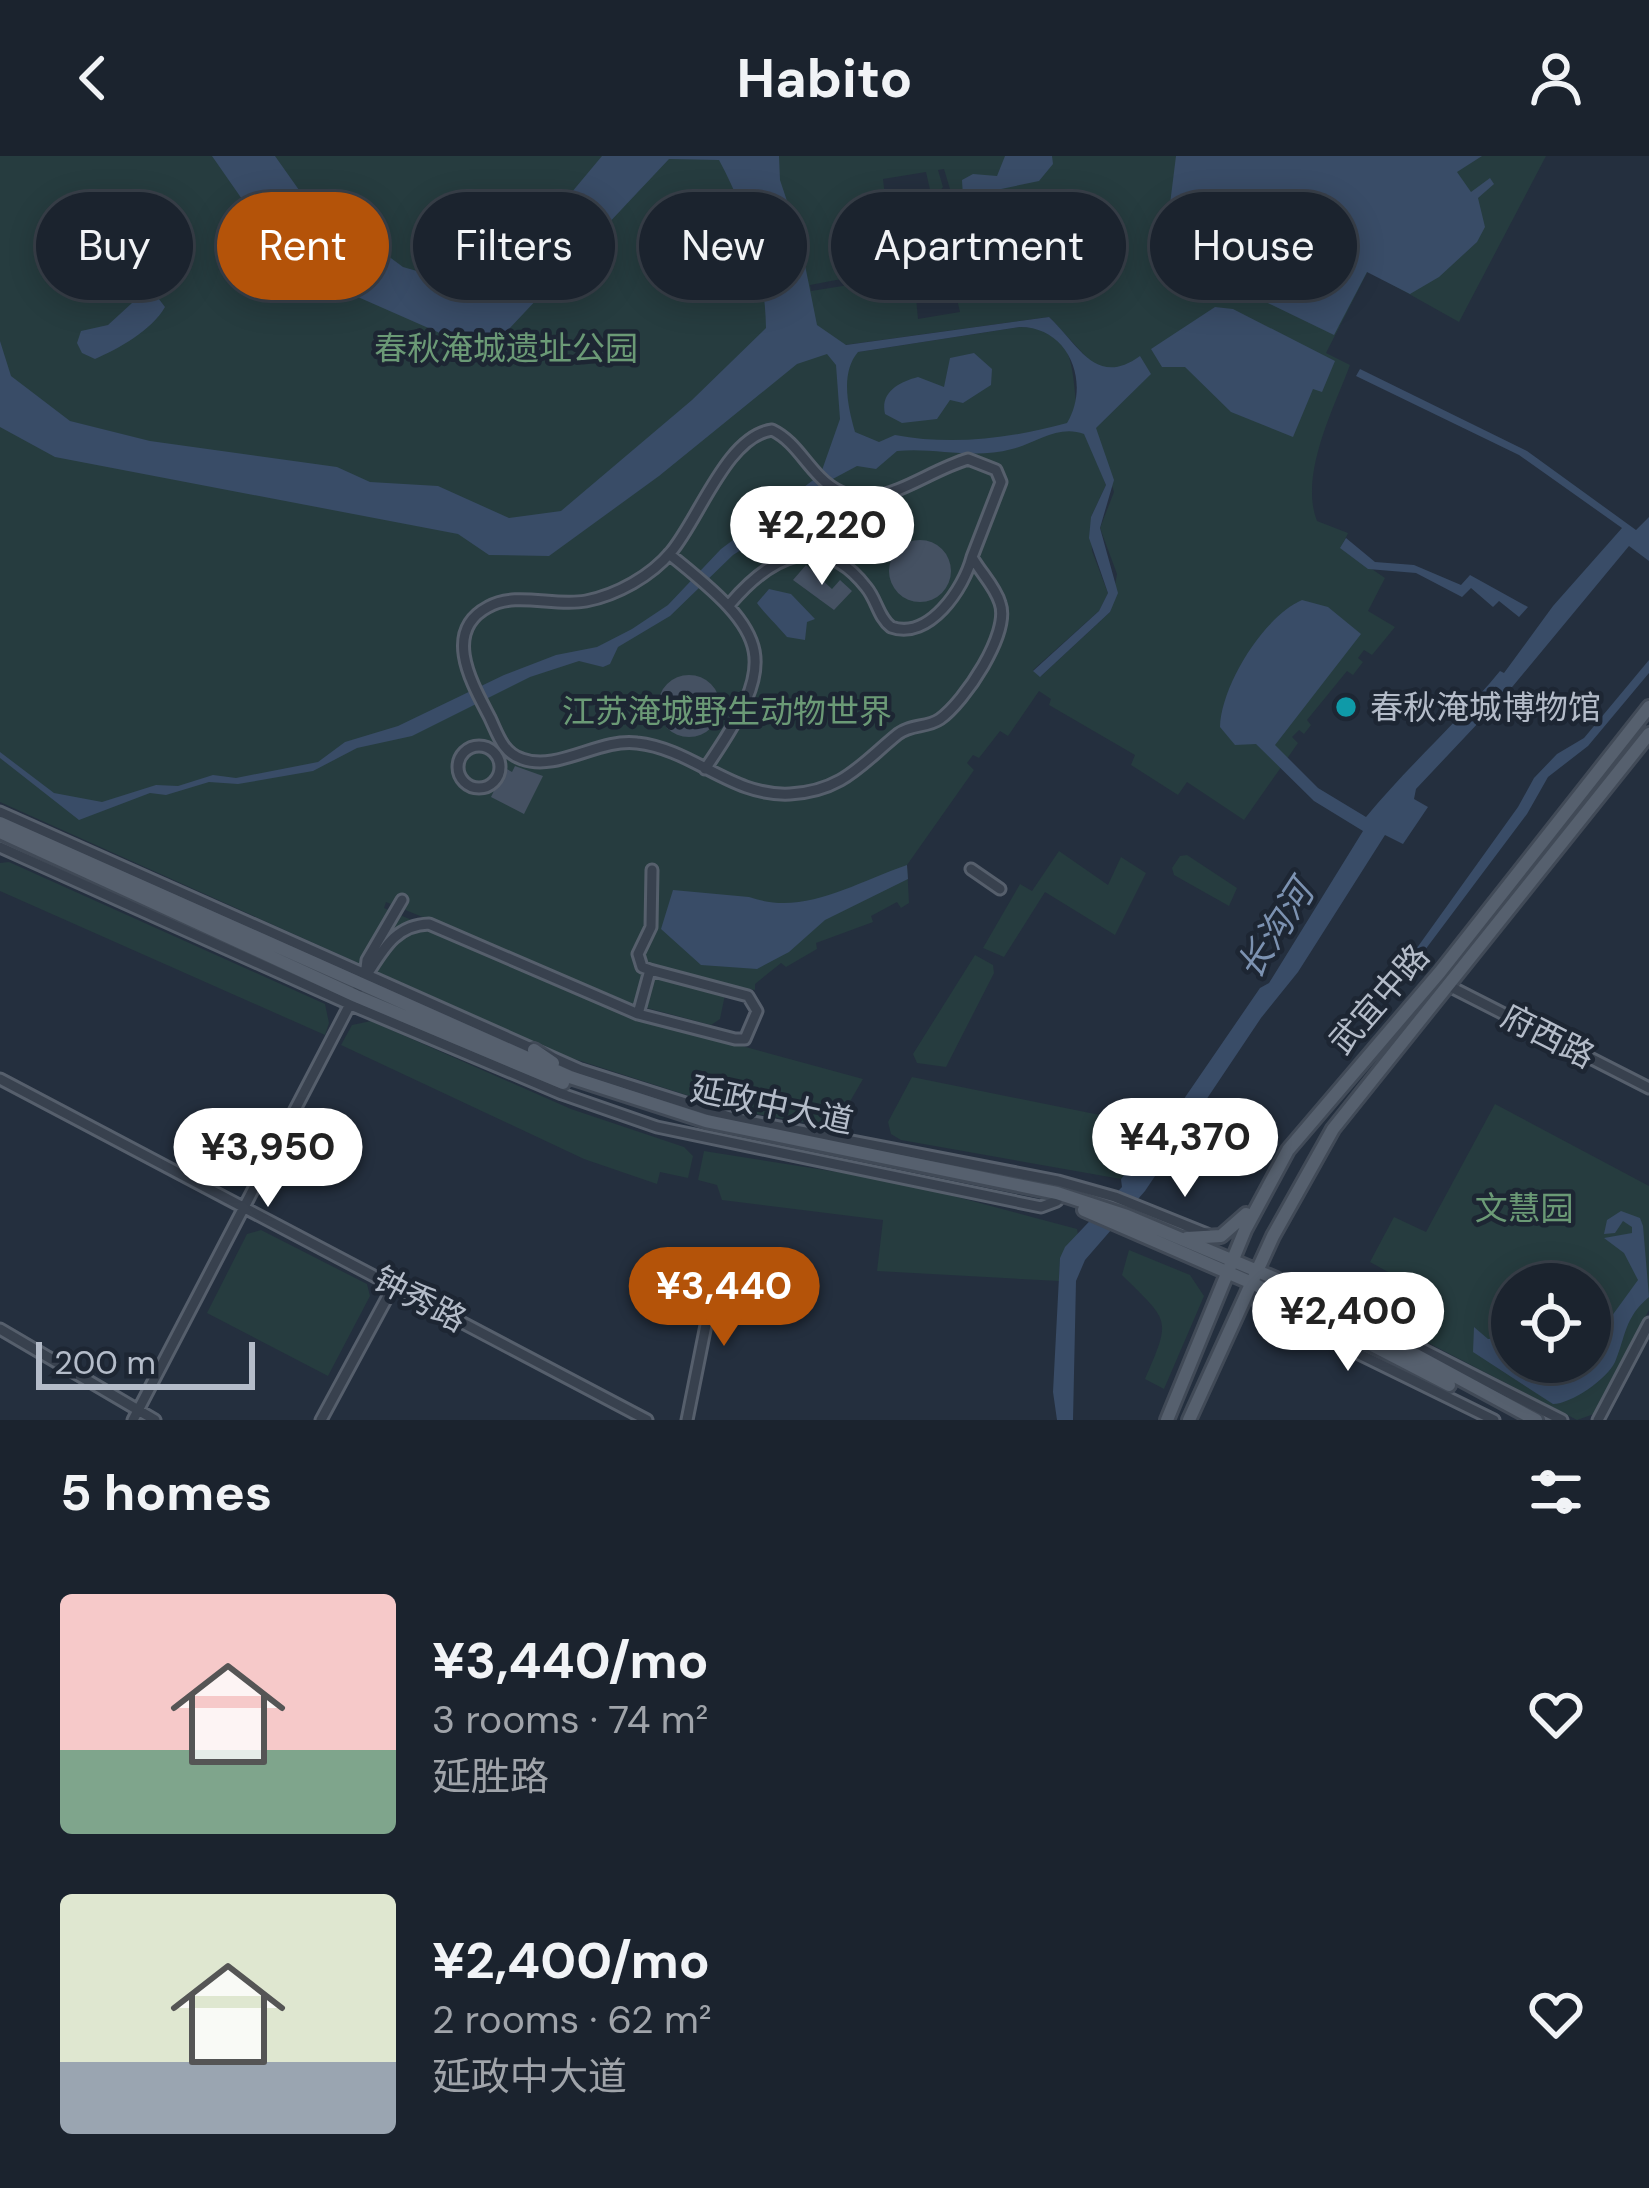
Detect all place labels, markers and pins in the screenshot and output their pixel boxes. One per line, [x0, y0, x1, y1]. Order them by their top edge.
pin: ¥2,220 [724, 486, 920, 588]
place label: 春秋淹城博物馆 [1370, 686, 1601, 729]
marker: 春秋淹城博物馆 [1333, 694, 1359, 720]
pin: ¥4,370 [1087, 1098, 1283, 1200]
pin: ¥3,950 [170, 1108, 366, 1210]
pin: ¥3,440 [626, 1247, 822, 1349]
pin: ¥2,400 [1250, 1272, 1446, 1374]

